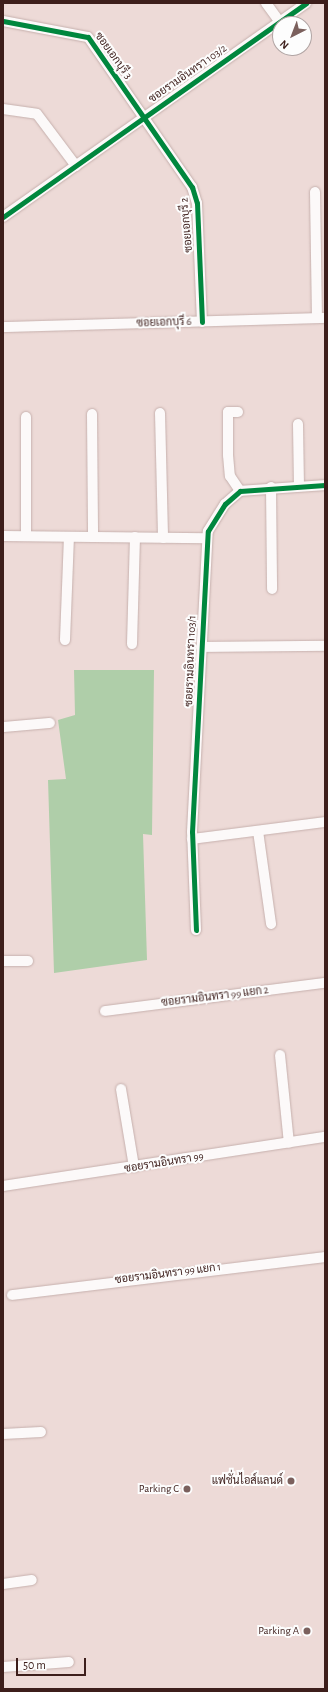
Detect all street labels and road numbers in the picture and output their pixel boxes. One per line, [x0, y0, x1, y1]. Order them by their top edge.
street label: ซอยเอกบุรี 3 [92, 30, 134, 82]
street label: ซอยรามอินทรา 103/2 [146, 42, 230, 106]
street label: ซอยเอกบุรี 2 [178, 197, 196, 253]
street label: ซอยเอกบุรี 6 [136, 315, 192, 331]
street label: ซอยรามอินทรา 103/1 [183, 615, 199, 707]
street label: ซอยรามอินทรา 99 แยก 2 [161, 984, 269, 1010]
street label: ซอยรามอินทรา 99 [123, 1150, 205, 1176]
street label: ซอยรามอินทรา 99 แยก 1 [114, 1261, 222, 1287]

